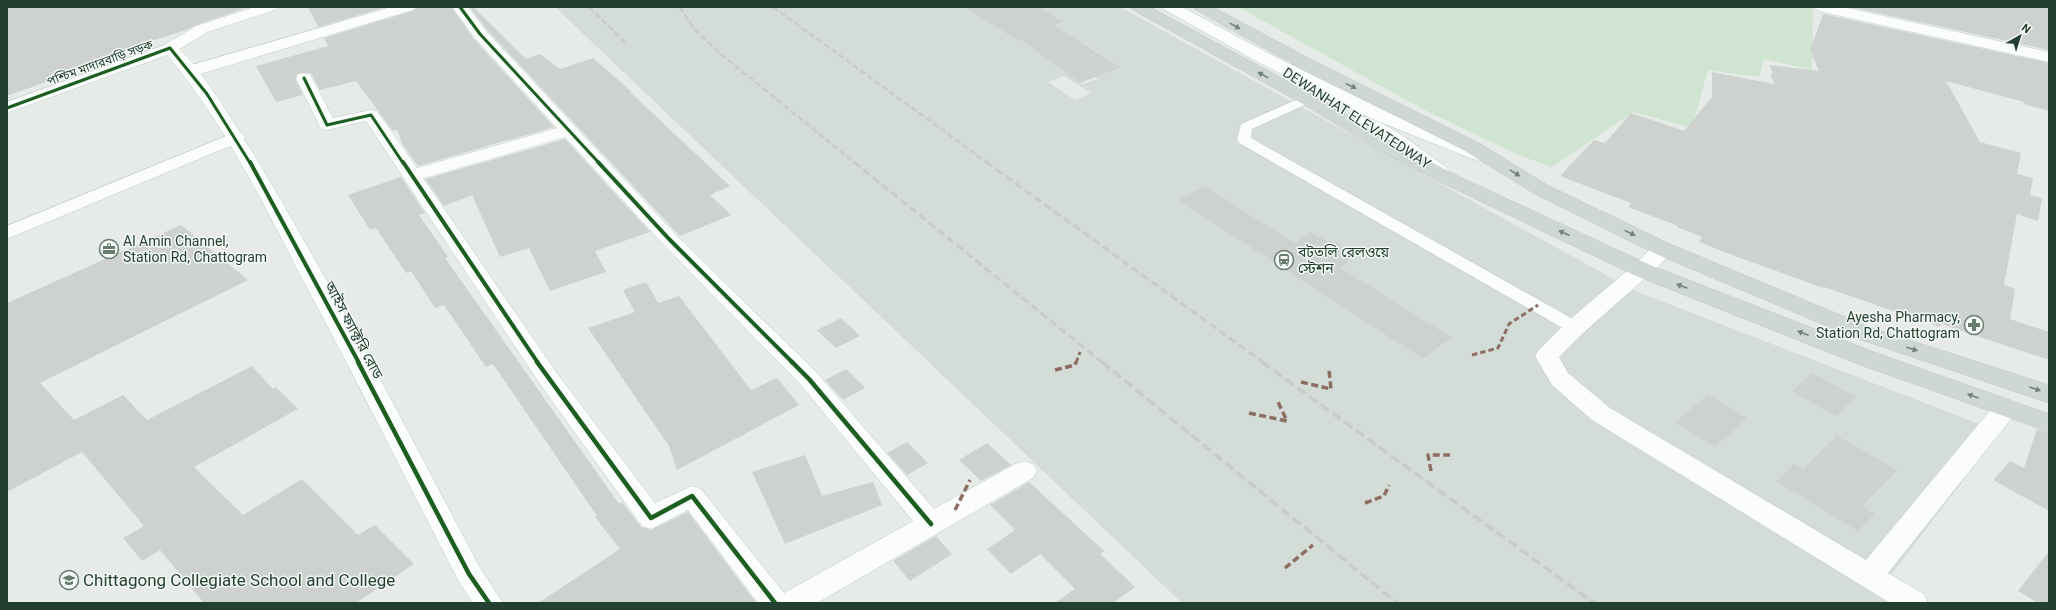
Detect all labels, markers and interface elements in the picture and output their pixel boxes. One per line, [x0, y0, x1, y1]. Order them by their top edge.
north arrow [2000, 16, 2040, 56]
text: N [2019, 21, 2033, 36]
one-way arrow [1230, 22, 1241, 29]
street label: পশ্চিম মাদারবাড়ি সড়ক [45, 36, 155, 89]
street label: DEWANHAT ELEVATEDWAY [1280, 64, 1434, 172]
one-way arrow [1257, 72, 1269, 78]
one-way arrow [1345, 83, 1356, 89]
one-way arrow [1510, 169, 1520, 177]
one-way arrow [1558, 230, 1569, 236]
one-way arrow [1624, 230, 1636, 236]
place label: Al Amin Channel, Station Rd, Chattogram [123, 233, 267, 265]
office icon: Al Amin Channel, Station Rd, Chattogram [98, 238, 120, 260]
place label: বটতলি রেলওয়ে স্টেশন [1297, 244, 1389, 276]
station icon: বটতলি রেলওয়ে স্টেশন [1273, 249, 1295, 271]
street label: আইস ফ্যাক্টরি রোড [321, 278, 387, 382]
one-way arrow [1676, 283, 1688, 289]
place label: Ayesha Pharmacy, Station Rd, Chattogram [1816, 309, 1960, 341]
pharmacy icon: Ayesha Pharmacy, Station Rd, Chattogram [1963, 314, 1985, 336]
one-way arrow [1797, 330, 1809, 336]
one-way arrow [1906, 346, 1918, 352]
one-way arrow [2030, 387, 2042, 393]
one-way arrow [1966, 393, 1978, 399]
school or university icon: Chittagong Collegiate School and College [58, 569, 80, 591]
place label: Chittagong Collegiate School and College [83, 570, 395, 590]

